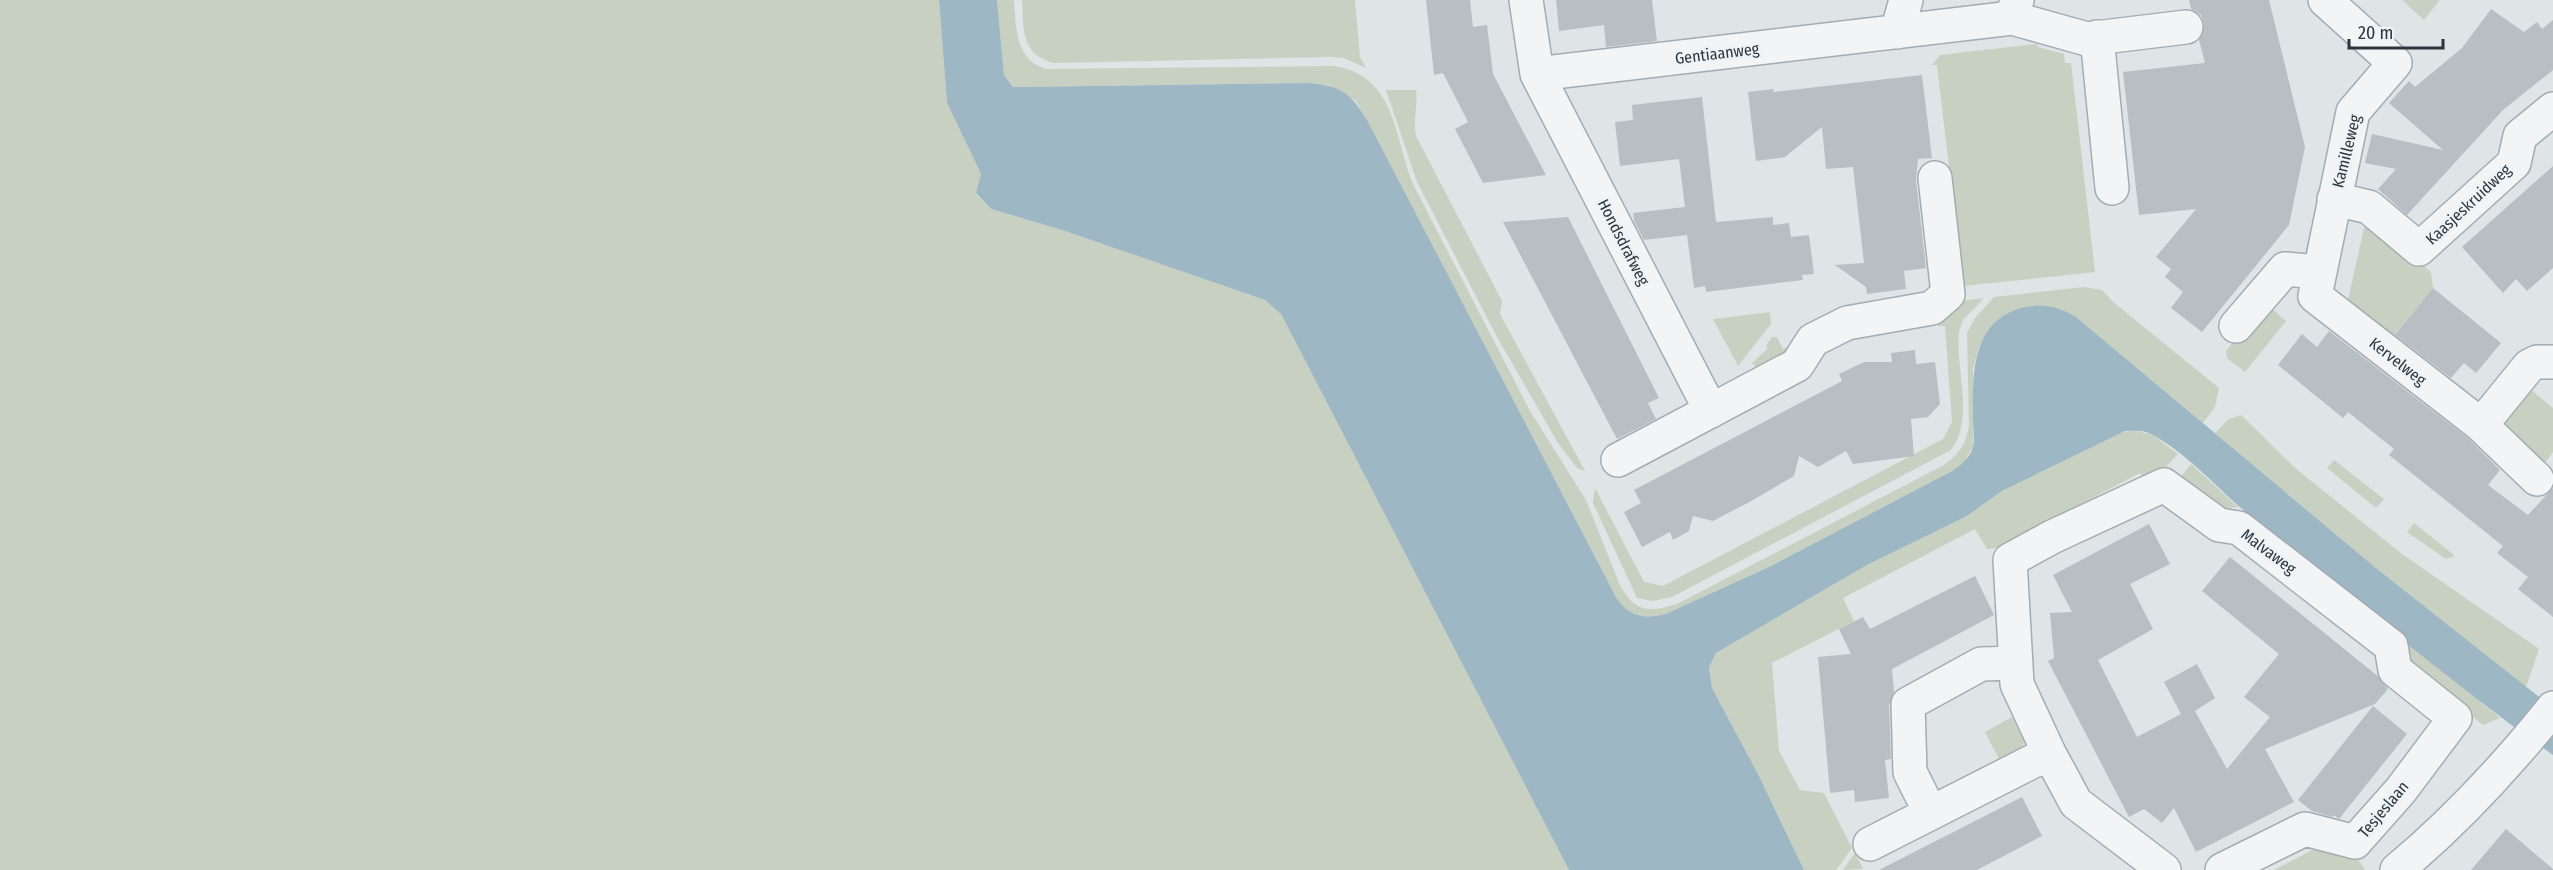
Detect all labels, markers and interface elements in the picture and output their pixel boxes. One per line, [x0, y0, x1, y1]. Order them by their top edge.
scale bar [2349, 12, 2444, 50]
text: 20 m [2358, 22, 2393, 44]
street label: Gentiaanweg [1674, 39, 1761, 68]
street label: Kamilleweg [2328, 112, 2365, 190]
street label: Kaasjeskruidweg [2422, 160, 2515, 249]
street label: Hondsdrafweg [1594, 196, 1654, 289]
street label: Kervelweg [2366, 333, 2430, 390]
street label: Malvaweg [2238, 525, 2300, 578]
street label: Tesjeslaan [2354, 777, 2413, 842]

